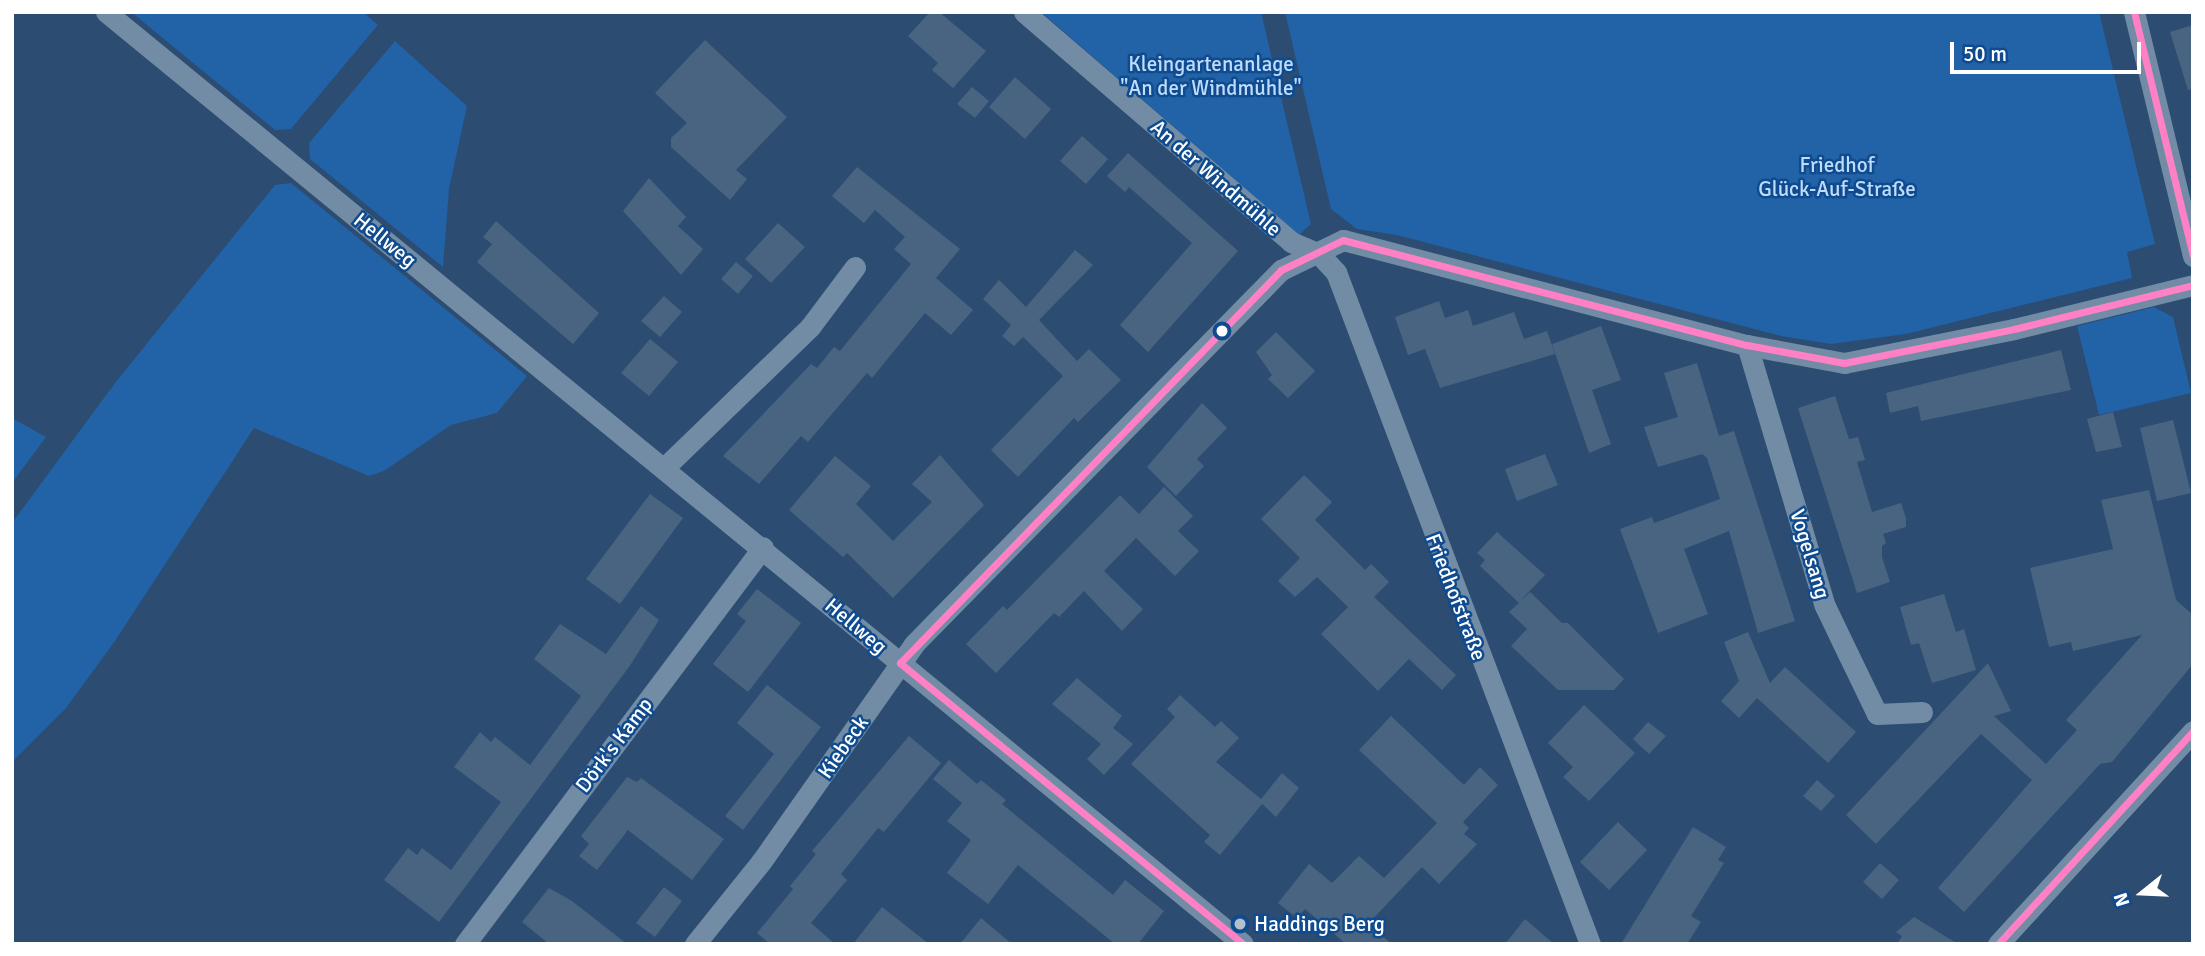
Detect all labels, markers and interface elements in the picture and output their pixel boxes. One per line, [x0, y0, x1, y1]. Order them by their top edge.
scale bar [1953, 28, 2144, 72]
text: 50 m [1963, 41, 2007, 67]
park label: Kleingartenanlage "An der Windmühle" [1120, 51, 1302, 101]
street label: An der Windmühle [1145, 114, 1287, 242]
park label: Friedhof Glück-Auf-Straße [1758, 152, 1916, 202]
street label: Hellweg [349, 207, 421, 273]
unlabelled marker [1215, 324, 1229, 338]
street label: Vogelsang [1784, 506, 1836, 602]
street label: Friedhofstraße [1420, 530, 1492, 664]
street label: Hellweg [820, 593, 892, 659]
street label: Dörk's Kamp [570, 693, 658, 797]
street label: Kiebeck [812, 711, 874, 783]
north arrow [2107, 858, 2177, 928]
text: N [2109, 889, 2135, 909]
place label: Haddings Berg [1254, 911, 1385, 937]
marker: Haddings Berg [1232, 916, 1248, 932]

